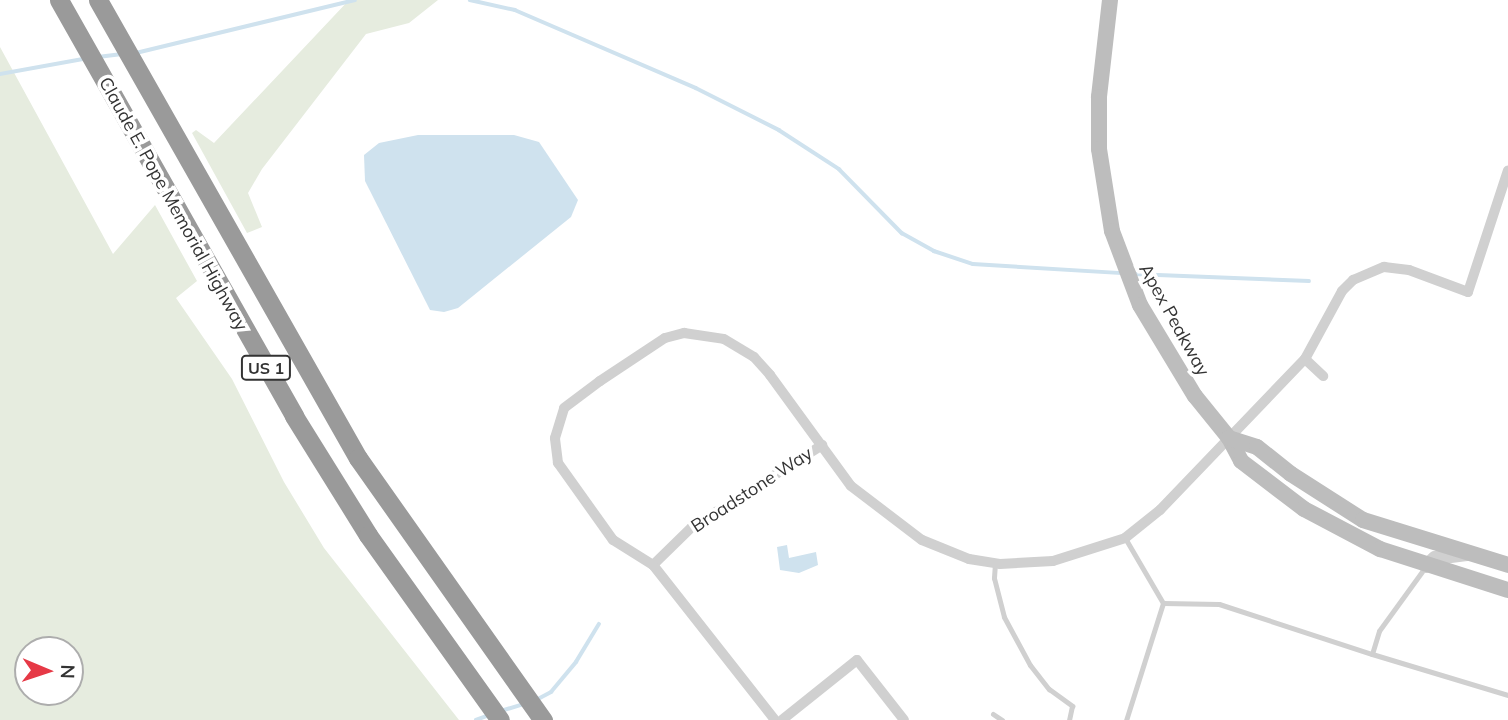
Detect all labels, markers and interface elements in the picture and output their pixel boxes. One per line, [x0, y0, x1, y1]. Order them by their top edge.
street label: Claude E. Pope Memorial Highway [94, 73, 252, 335]
street label: Apex Peakway [1134, 260, 1214, 380]
road number: US 1 [240, 356, 292, 380]
street label: Broadstone Way [687, 443, 817, 537]
north arrow [14, 636, 84, 706]
text: N [56, 664, 80, 679]

